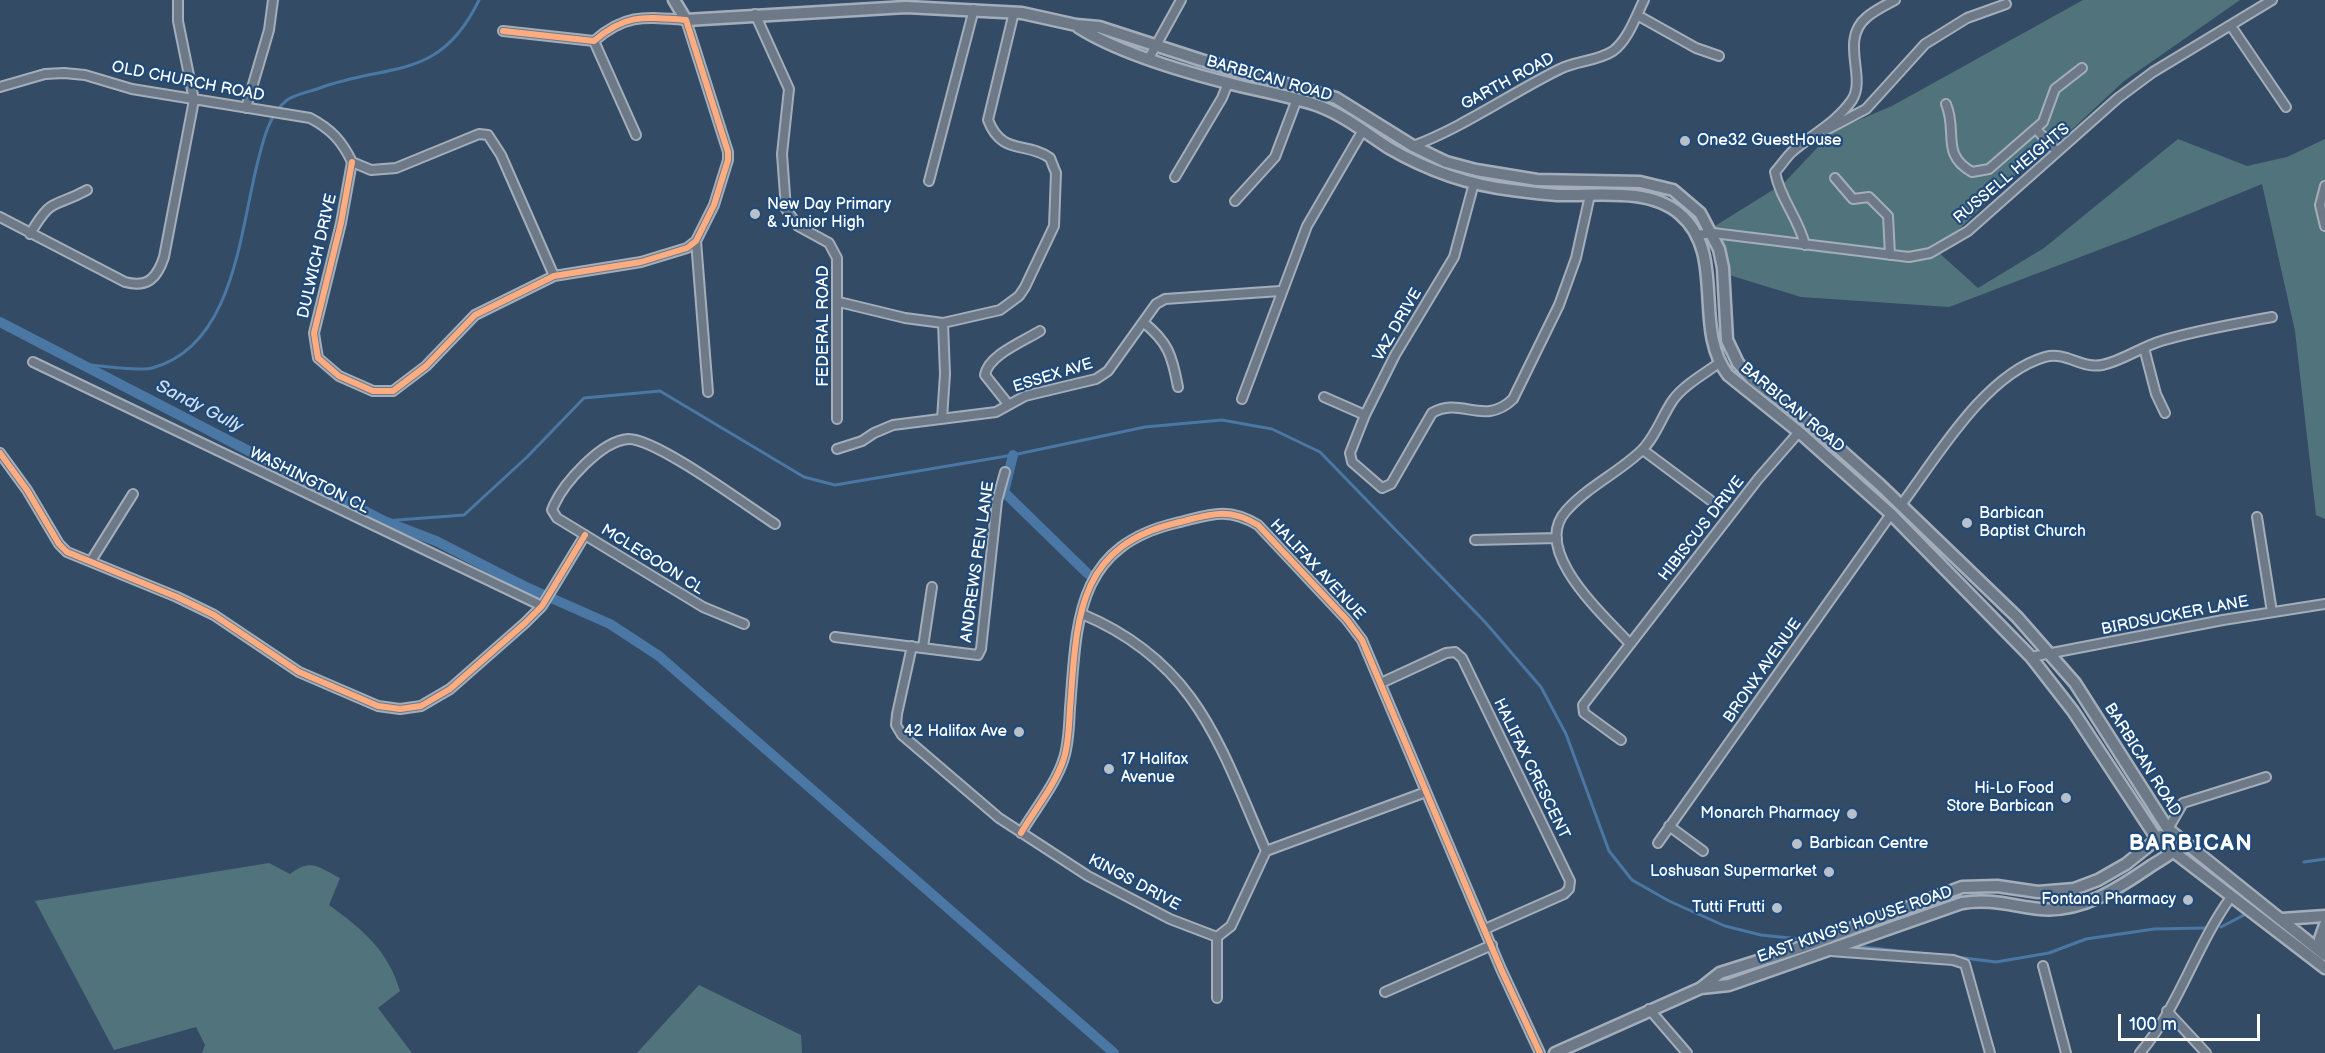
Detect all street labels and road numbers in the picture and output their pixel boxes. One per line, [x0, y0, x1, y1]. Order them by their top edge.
street label: GARTH ROAD [1458, 49, 1558, 115]
street label: BARBICAN ROAD [1204, 52, 1334, 106]
street label: OLD CHURCH ROAD [110, 58, 266, 106]
street label: RUSSELL HEIGHTS [1950, 120, 2074, 228]
street label: DULWICH DRIVE [294, 192, 342, 320]
street label: FEDERAL ROAD [814, 265, 834, 387]
street label: VAZ DRIVE [1369, 285, 1427, 365]
street label: ESSEX AVE [1011, 355, 1095, 397]
street label: BARBICAN ROAD [1736, 359, 1848, 457]
street label: WASHINGTON CL [246, 444, 372, 518]
street label: HIBISCUS DRIVE [1655, 473, 1749, 585]
street label: ANDREWS PEN LANE [957, 480, 999, 644]
street label: HALIFAX AVENUE [1265, 516, 1369, 624]
street label: MCLEGOON CL [597, 521, 707, 599]
street label: BIRDSUCKER LANE [2100, 592, 2250, 640]
street label: BRONX AVENUE [1720, 615, 1806, 727]
street label: HALIFAX CRESCENT [1489, 696, 1573, 842]
street label: BARBICAN ROAD [2099, 700, 2185, 820]
street label: KINGS DRIVE [1085, 851, 1183, 915]
street label: EAST KING'S HOUSE ROAD [1755, 883, 1955, 967]

